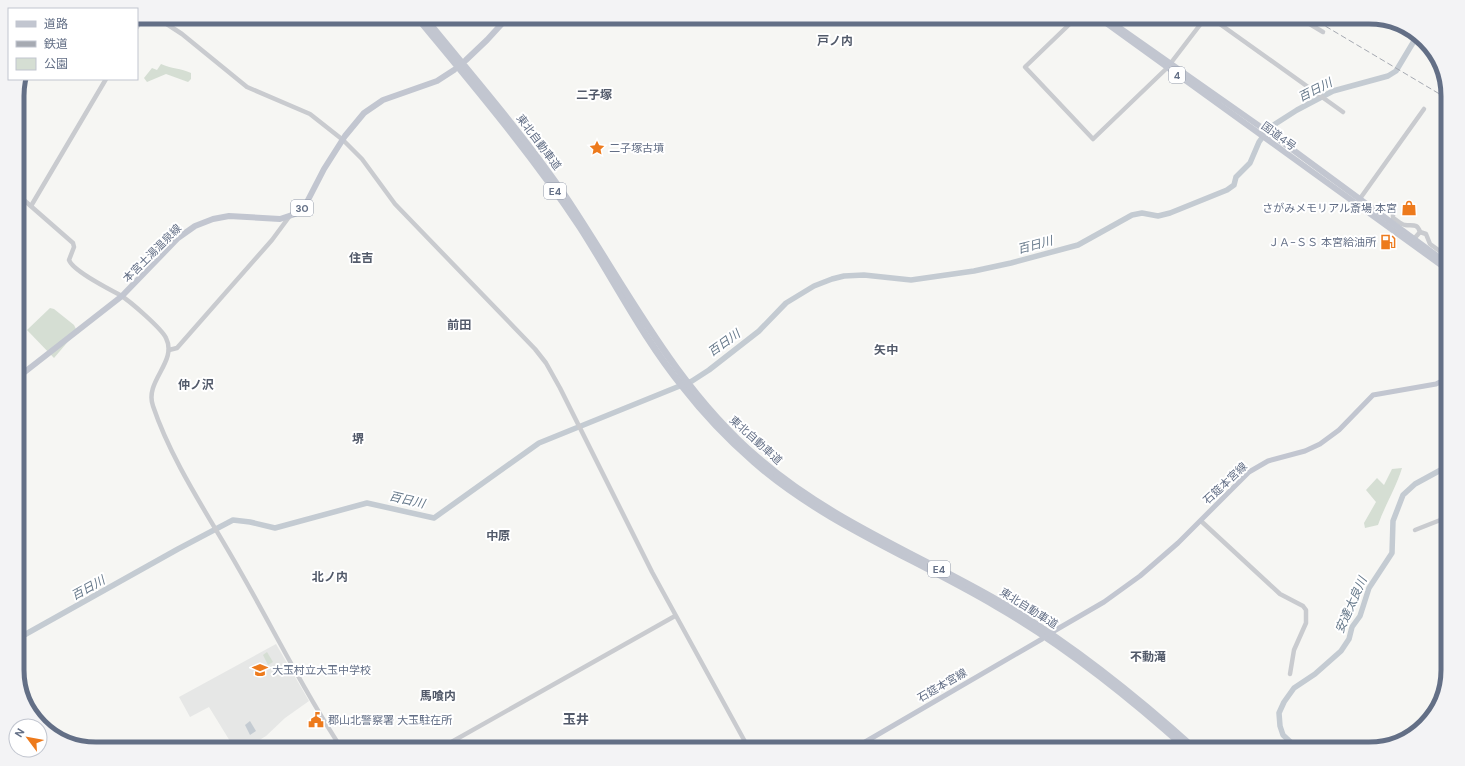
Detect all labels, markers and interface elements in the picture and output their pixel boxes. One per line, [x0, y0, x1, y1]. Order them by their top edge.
legend [8, 8, 138, 80]
text: 道路 [44, 16, 68, 32]
district label: 戸ノ内 [817, 33, 853, 49]
text: 鉄道 [44, 36, 68, 52]
text: 公園 [44, 56, 68, 72]
road number: 4 [1169, 67, 1185, 83]
water label: 百日川 [1295, 74, 1336, 105]
district label: 二子塚 [576, 87, 612, 103]
street label: 東北自動車道 [514, 111, 564, 173]
street label: 国道4号 [1259, 119, 1299, 153]
place icon: 二子塚古墳 [588, 139, 606, 157]
place label: 二子塚古墳 [609, 141, 664, 155]
road number: E4 [544, 183, 566, 199]
shop icon: さがみメモリアル斎場 本宮 [1400, 199, 1418, 217]
road number: 30 [291, 200, 313, 216]
place label: さがみメモリアル斎場 本宮 [1262, 201, 1397, 215]
street label: 本宮土湯温泉線 [120, 221, 184, 285]
water label: 百日川 [1016, 232, 1056, 257]
fuel station icon: ＪＡ-ＳＳ 本宮給油所 [1379, 233, 1397, 251]
place label: ＪＡ-ＳＳ 本宮給油所 [1268, 235, 1377, 249]
district label: 住吉 [349, 250, 373, 266]
district label: 前田 [447, 317, 471, 333]
water label: 百日川 [705, 325, 745, 360]
district label: 矢中 [874, 342, 898, 358]
district label: 仲ノ沢 [178, 377, 214, 393]
street label: 東北自動車道 [727, 413, 785, 467]
district label: 堺 [352, 431, 364, 447]
street label: 石筵本宮線 [1200, 459, 1250, 507]
water label: 百日川 [388, 488, 428, 512]
district label: 中原 [486, 528, 510, 544]
road number: E4 [928, 561, 950, 577]
district label: 北ノ内 [312, 569, 348, 585]
water label: 百日川 [68, 571, 109, 604]
water label: 安達太良川 [1331, 573, 1371, 636]
street label: 東北自動車道 [997, 585, 1061, 631]
district label: 不動滝 [1130, 649, 1166, 665]
school or university icon: 大玉村立大玉中学校 [251, 661, 269, 679]
place label: 大玉村立大玉中学校 [272, 663, 371, 677]
street label: 石筵本宮線 [915, 665, 969, 705]
district label: 馬喰内 [420, 688, 456, 704]
public building icon: 郡山北警察署 大玉駐在所 [307, 711, 325, 729]
district label: 玉井 [563, 711, 589, 728]
place label: 郡山北警察署 大玉駐在所 [328, 713, 453, 727]
north arrow [8, 718, 48, 758]
text: N [11, 726, 28, 740]

